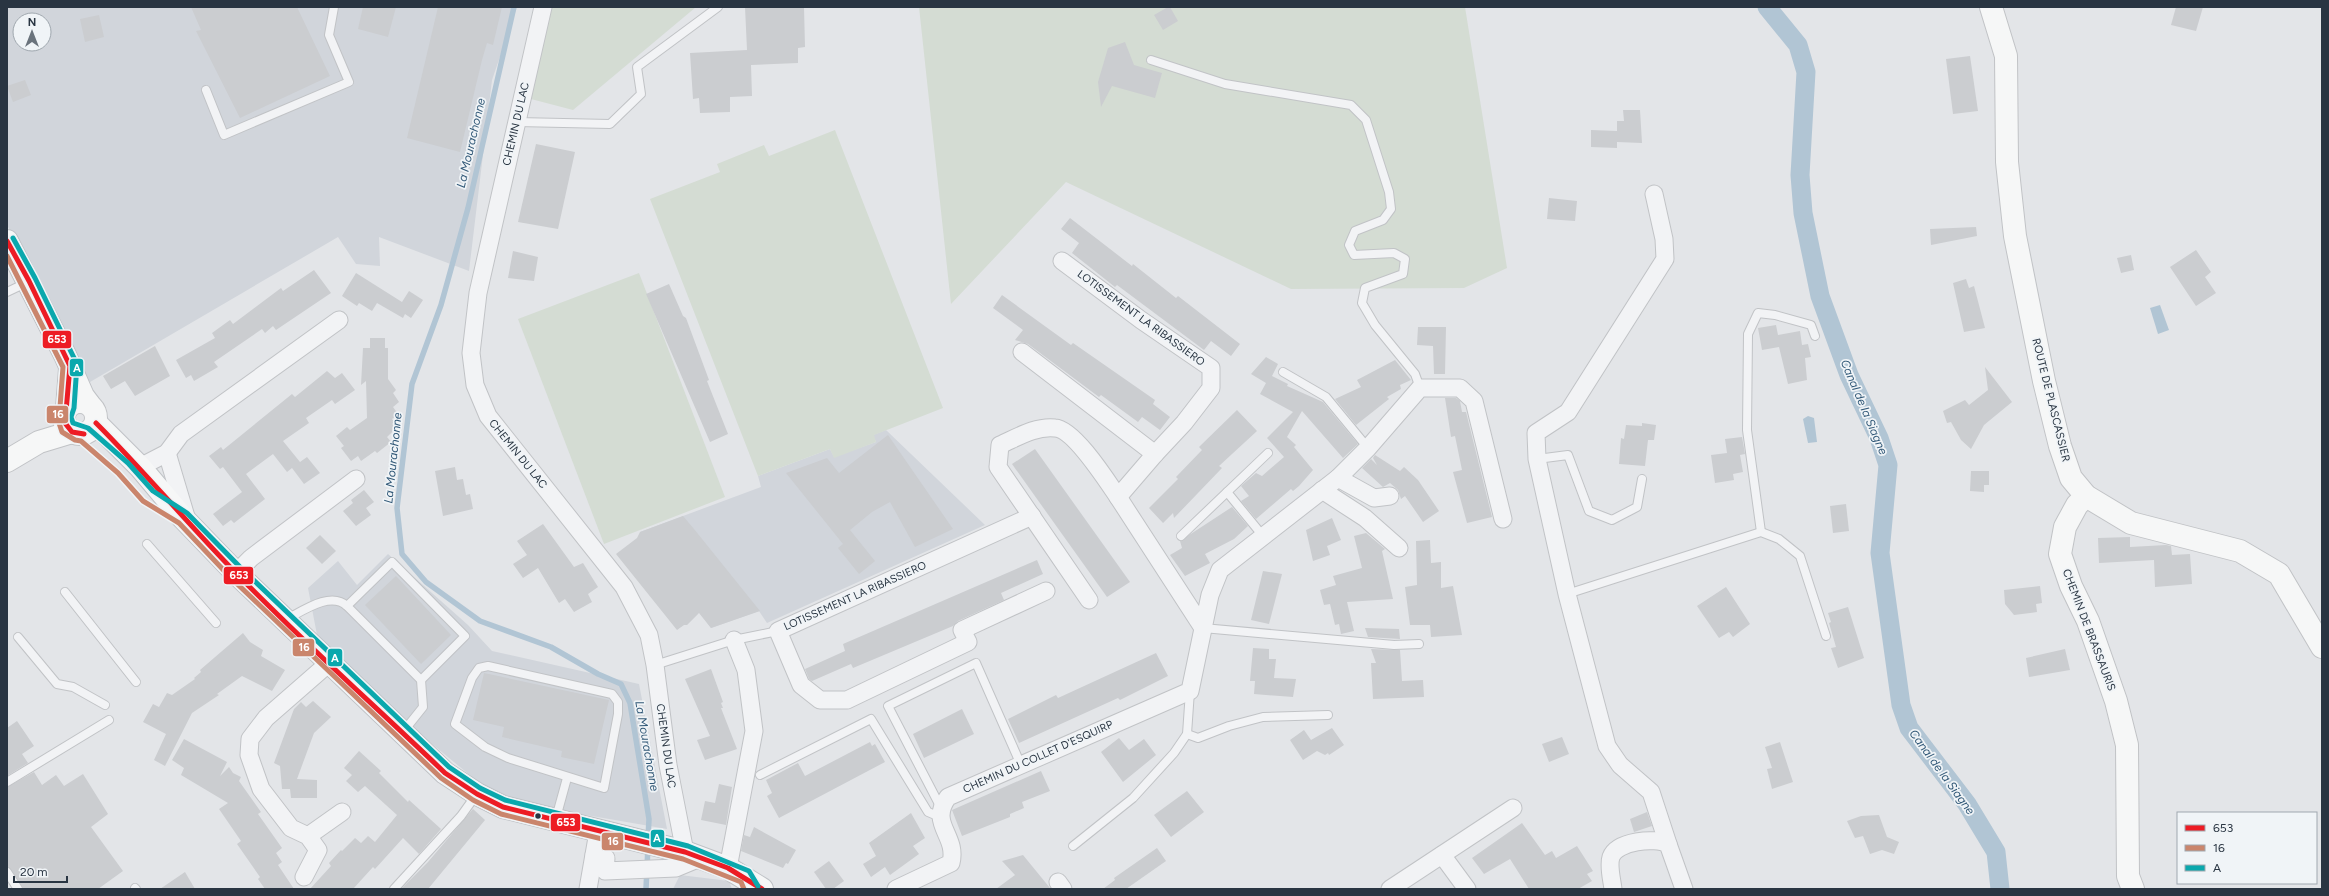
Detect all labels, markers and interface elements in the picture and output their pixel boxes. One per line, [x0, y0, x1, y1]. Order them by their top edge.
north arrow [12, 12, 52, 52]
text: N [28, 16, 36, 29]
street label: CHEMIN DU LAC [500, 81, 532, 167]
water label: La Mourachonne [454, 97, 488, 189]
street label: LOTISSEMENT LA RIBASSIERO [1075, 267, 1208, 369]
line badge: 653 [42, 330, 72, 349]
text: 653 [48, 333, 66, 346]
street label: ROUTE DE PLASCASSIER [2029, 337, 2073, 463]
water label: Canal de la Siagne [1838, 357, 1891, 457]
line badge: A [69, 358, 84, 377]
text: A [73, 362, 81, 375]
line badge: 16 [46, 405, 69, 424]
text: 16 [52, 408, 64, 421]
water label: La Mourachonne [381, 411, 405, 504]
street label: CHEMIN DU LAC [486, 417, 550, 491]
street label: LOTISSEMENT LA RIBASSIERO [782, 558, 929, 633]
line badge: 653 [223, 566, 254, 585]
street label: CHEMIN DE BRASSAURIS [2060, 567, 2118, 693]
text: 653 [230, 569, 248, 582]
line badge: 16 [292, 638, 315, 657]
text: 16 [298, 641, 310, 654]
line badge: A [327, 648, 343, 667]
text: A [331, 652, 339, 665]
water label: La Mourachonne [632, 700, 662, 793]
street label: CHEMIN DU LAC [654, 703, 678, 789]
street label: CHEMIN DU COLLET D'ESQUIRP [961, 718, 1116, 796]
water label: Canal de la Siagne [1906, 727, 1978, 818]
unlabelled marker [533, 811, 543, 821]
legend [2177, 812, 2317, 884]
line badge: 653 [550, 813, 581, 832]
text: 653 [557, 816, 575, 829]
text: 653 [2213, 821, 2233, 835]
line badge: A [650, 829, 665, 848]
line badge: 16 [601, 832, 624, 851]
text: A [653, 832, 661, 845]
text: 16 [607, 835, 619, 848]
text: 16 [2213, 841, 2225, 855]
scale bar [14, 858, 67, 884]
text: A [2213, 861, 2221, 875]
text: 20 m [20, 865, 48, 879]

